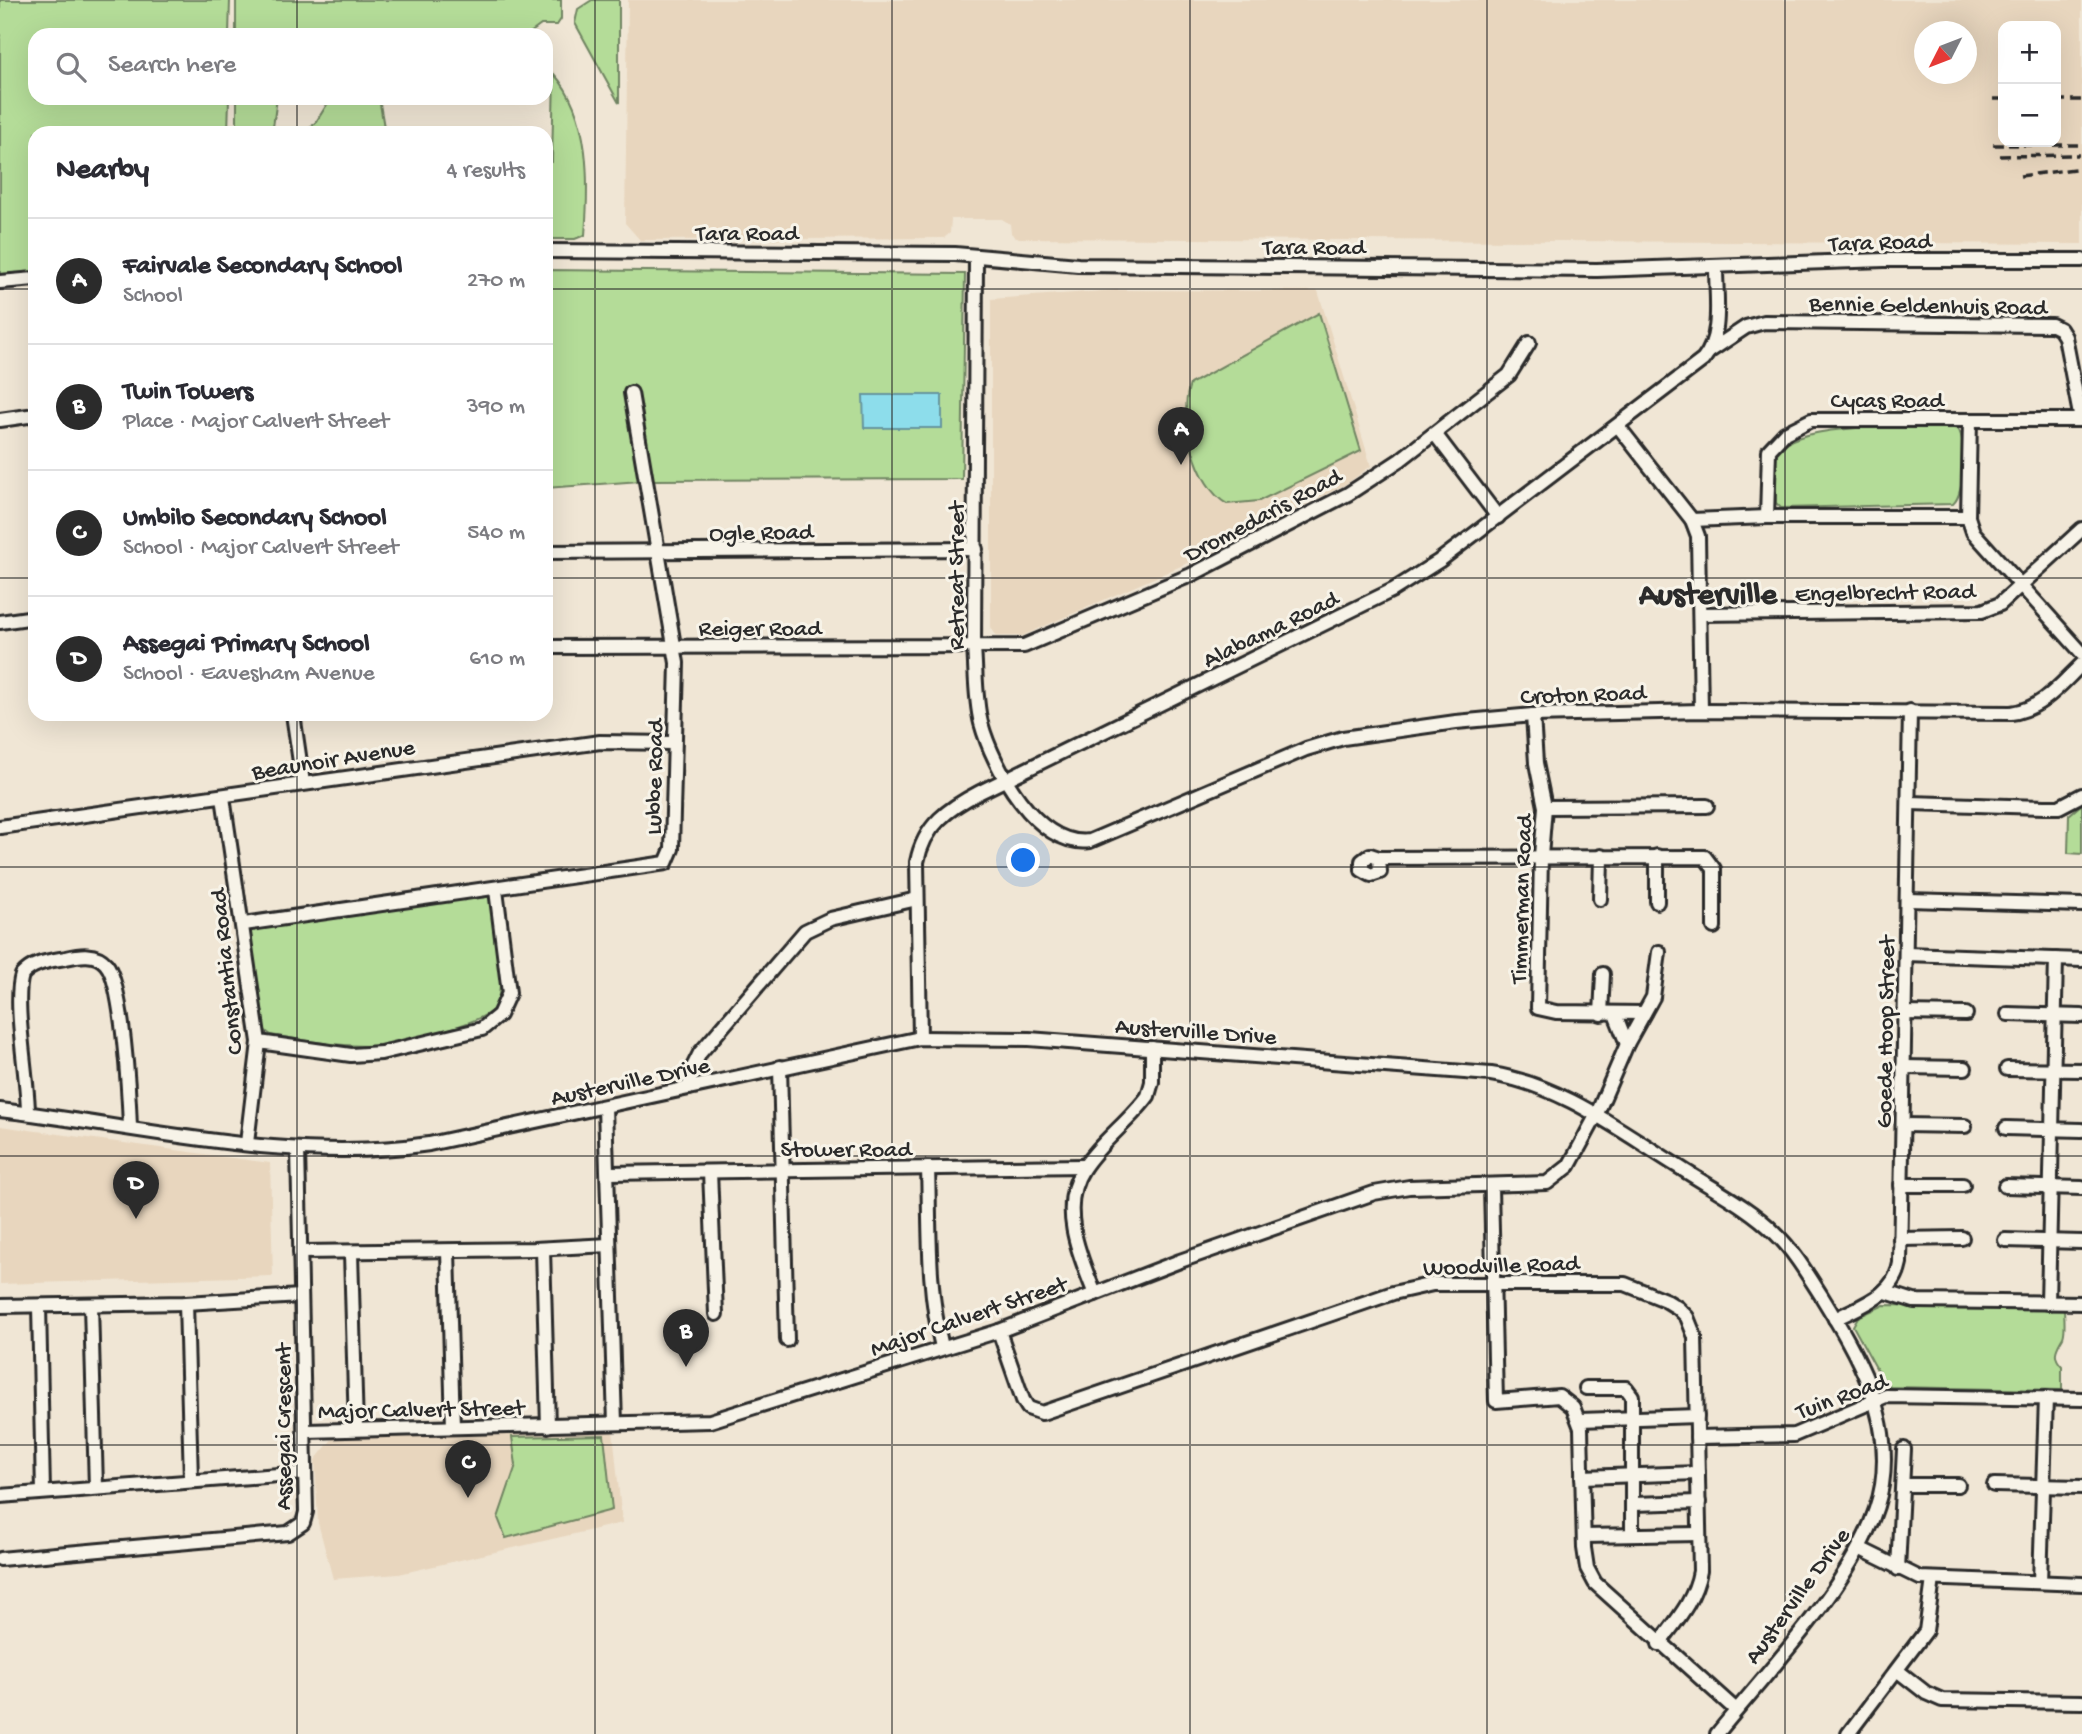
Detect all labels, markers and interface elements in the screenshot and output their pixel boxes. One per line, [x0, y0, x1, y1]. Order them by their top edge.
north arrow [1914, 21, 1977, 84]
map controls [1998, 21, 2061, 147]
button: + [1998, 21, 2061, 84]
search box [28, 28, 553, 105]
icon: search [52, 48, 90, 86]
text: Search here [108, 51, 236, 82]
button: − [1998, 84, 2061, 147]
text: Nearby [56, 154, 149, 189]
text: 4 results [446, 158, 525, 185]
street label: Tara Road [694, 221, 800, 250]
street label: Tara Road [1826, 228, 1934, 261]
street label: Tara Road [1261, 235, 1367, 264]
text: Fairvale Secondary School [123, 252, 402, 283]
text: A [72, 268, 86, 295]
text: 270 m [467, 268, 525, 295]
text: School [123, 283, 183, 310]
street label: Bennie Geldenhuis Road [1808, 291, 2049, 324]
text: Twin Towers [123, 378, 253, 409]
street label: Cycas Road [1830, 388, 1946, 417]
text: B [73, 394, 85, 421]
text: 390 m [467, 394, 525, 421]
pin: A [1158, 407, 1204, 465]
text: Place · Major Calvert Street [123, 409, 389, 436]
street label: Dromedaris Road [1178, 463, 1349, 572]
street label: Retreat Street [944, 500, 973, 650]
text: Umbilo Secondary School [123, 504, 387, 535]
street label: Ogle Road [709, 519, 815, 550]
text: C [73, 520, 85, 547]
text: 540 m [467, 520, 525, 547]
text: School · Major Calvert Street [123, 535, 398, 562]
district label: Austerville [1638, 578, 1779, 616]
street label: Engelbrecht Road [1795, 578, 1977, 611]
street label: Alabama Road [1199, 585, 1346, 676]
street label: Reiger Road [699, 616, 823, 645]
text: Assegai Primary School [123, 630, 370, 661]
text: D [72, 646, 87, 673]
text: 610 m [469, 646, 525, 673]
text: School · Eavesham Avenue [123, 661, 375, 688]
street label: Croton Road [1520, 680, 1648, 713]
street label: Lubbe Road [641, 717, 672, 835]
street label: Beaunoir Avenue [249, 734, 418, 789]
street label: Timmerman Road [1506, 812, 1541, 986]
your location [1006, 843, 1040, 877]
street label: Constantia Road [205, 885, 252, 1056]
street label: Goede Hoop Street [1871, 934, 1904, 1128]
street label: Austerville Drive [1114, 1013, 1278, 1054]
street label: Austerville Drive [549, 1052, 713, 1114]
street label: Stower Road [781, 1137, 913, 1166]
pin: D [113, 1161, 159, 1219]
street label: Woodville Road [1423, 1250, 1582, 1285]
street label: Major Calvert Street [867, 1270, 1073, 1366]
pin: B [663, 1309, 709, 1367]
street label: Assegai Crescent [271, 1342, 300, 1510]
street label: Tuin Road [1791, 1368, 1894, 1429]
street label: Major Calvert Street [318, 1395, 527, 1428]
pin: C [445, 1440, 491, 1498]
street label: Austerville Drive [1740, 1523, 1858, 1671]

